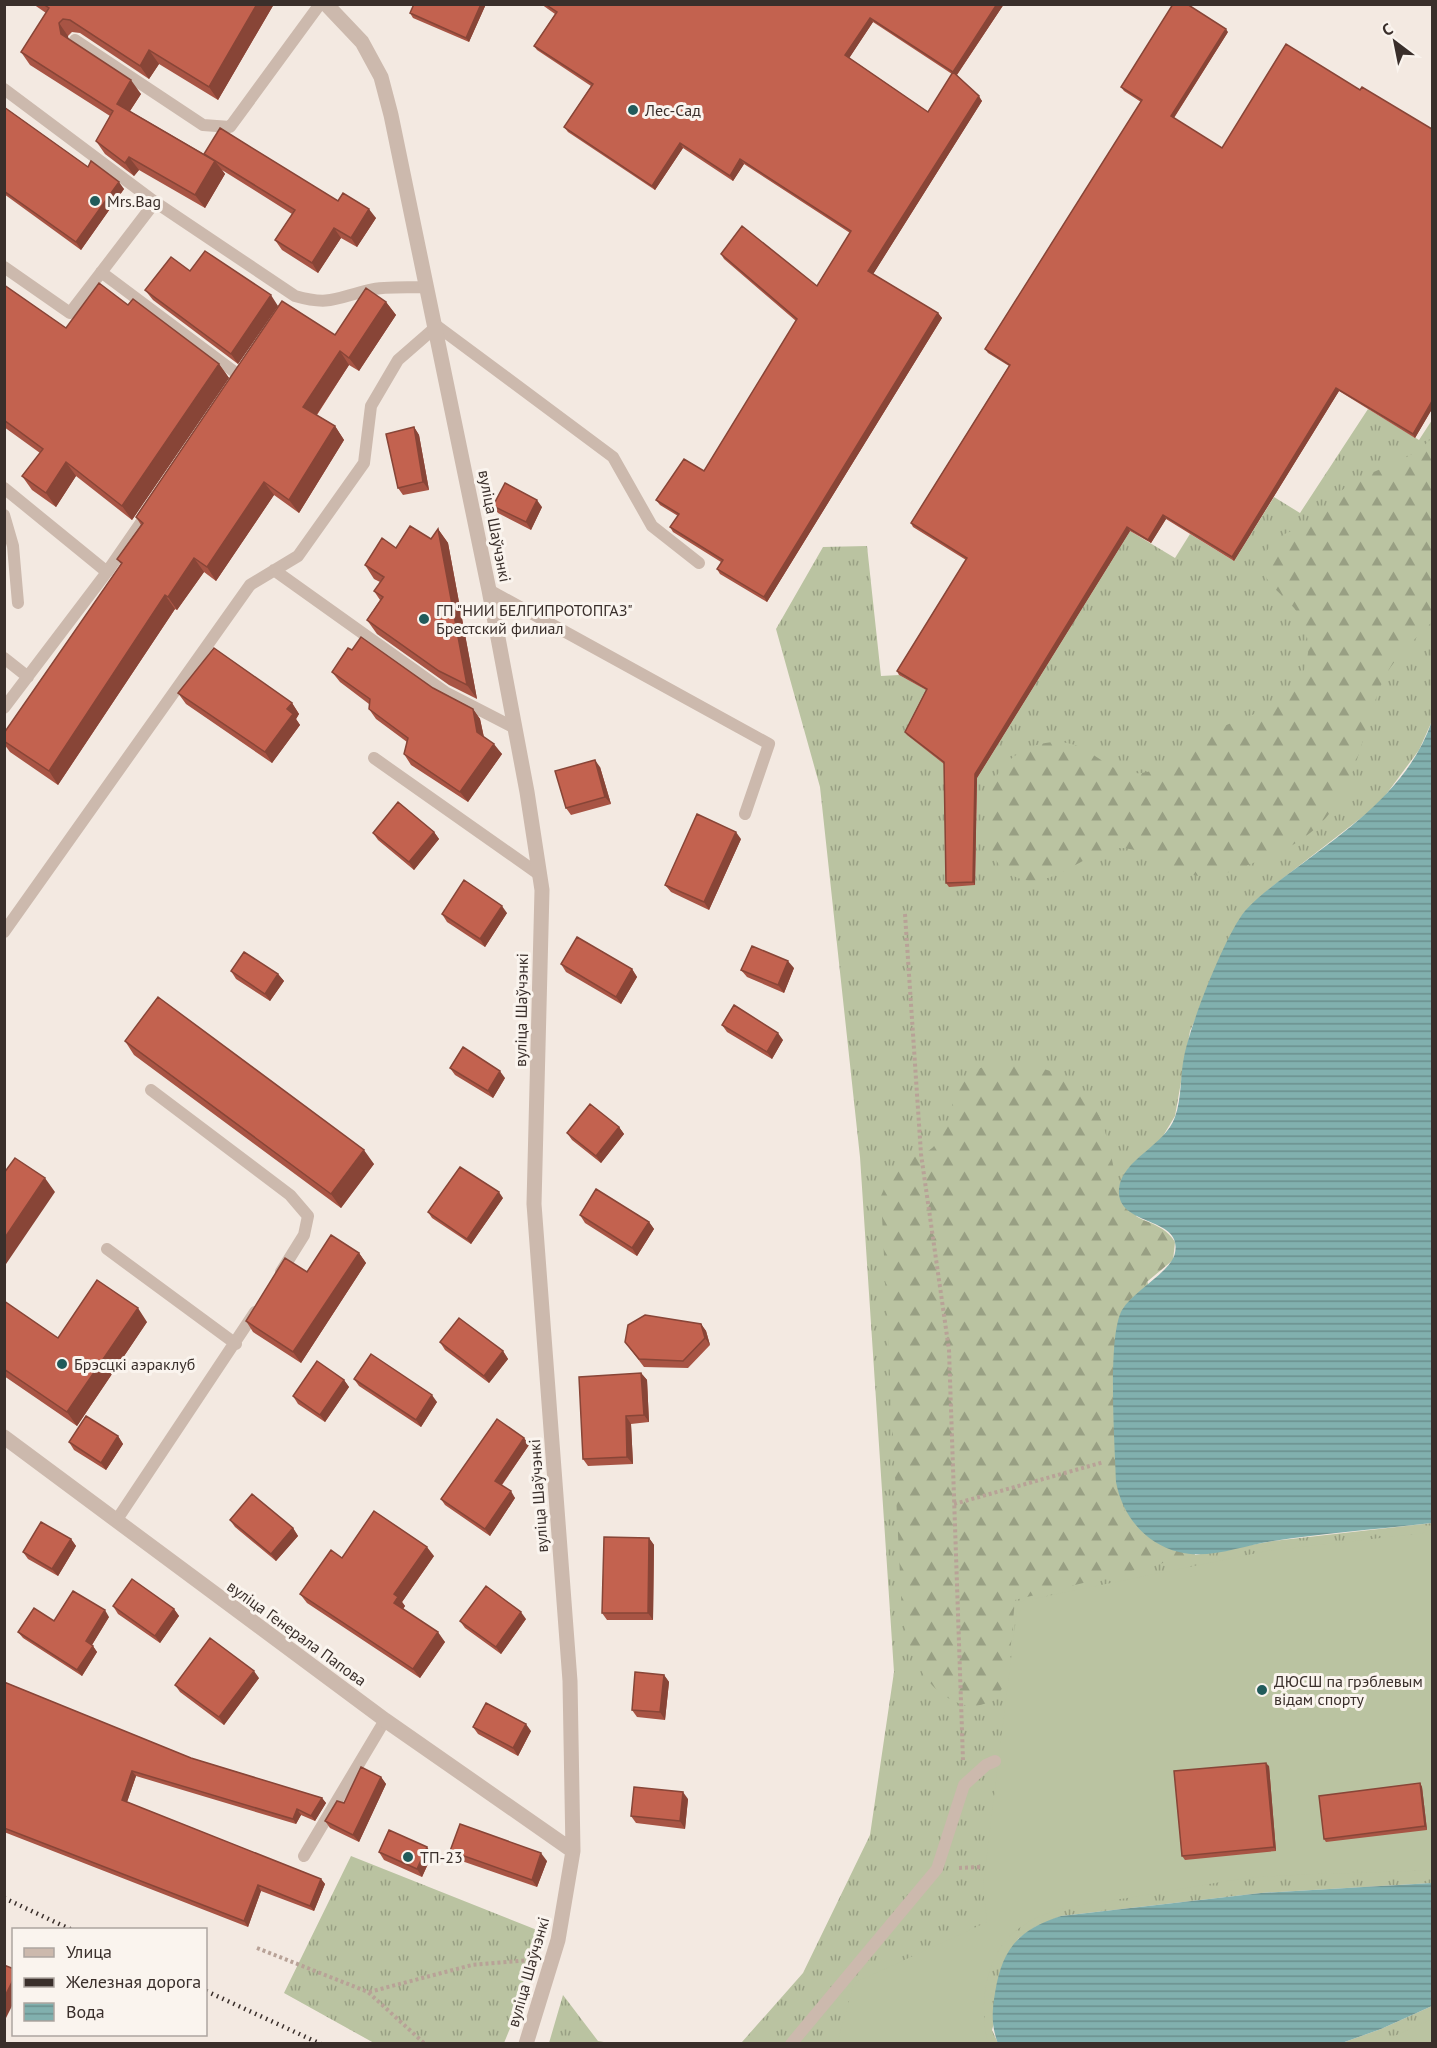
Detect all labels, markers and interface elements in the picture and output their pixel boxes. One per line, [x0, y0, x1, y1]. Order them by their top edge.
north arrow [1365, 12, 1425, 72]
text: С [1378, 18, 1396, 40]
place label: Лес-Сад [644, 100, 701, 120]
marker: Лес-Сад [626, 103, 640, 117]
place label: Mrs.Bag [107, 191, 161, 211]
marker: Mrs.Bag [88, 194, 102, 208]
street label: вуліца Шаўчэнкі [474, 468, 516, 584]
place label: ГП "НИИ БЕЛГИПРОТОПГАЗ" Брестский филиал [436, 600, 633, 638]
marker: ГП "НИИ БЕЛГИПРОТОПГАЗ" Брестский филиал [417, 612, 431, 626]
street label: вуліца Шаўчэнкі [510, 953, 532, 1067]
place label: Брэсцкі аэраклуб [74, 1354, 195, 1374]
marker: Брэсцкі аэраклуб [55, 1357, 69, 1371]
street label: вуліца Шаўчэнкі [524, 1439, 552, 1553]
street label: вуліца Генерала Папова [224, 1576, 370, 1690]
place label: ДЮСШ па грэблевым відам спорту [1274, 1671, 1423, 1709]
marker: ДЮСШ па грэблевым відам спорту [1255, 1683, 1269, 1697]
place label: ТП-23 [420, 1847, 463, 1867]
marker: ТП-23 [401, 1850, 415, 1864]
street label: вуліца Шаўчэнкі [503, 1915, 553, 2029]
legend [12, 1928, 207, 2036]
text: Улица [66, 1940, 112, 1963]
text: Железная дорога [65, 1970, 201, 1993]
text: Вода [66, 2000, 105, 2023]

